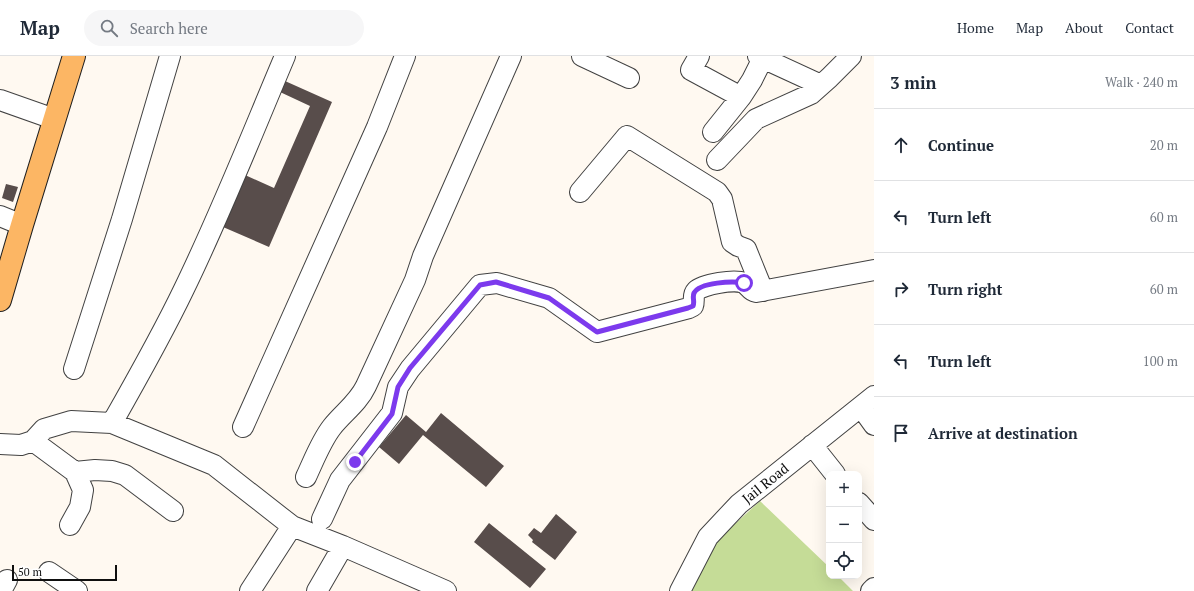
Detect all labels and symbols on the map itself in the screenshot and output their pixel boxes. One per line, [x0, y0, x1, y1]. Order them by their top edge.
route start [735, 274, 753, 292]
route end [346, 453, 364, 471]
street label: Jail Road [738, 458, 792, 508]
scale bar [12, 563, 117, 582]

